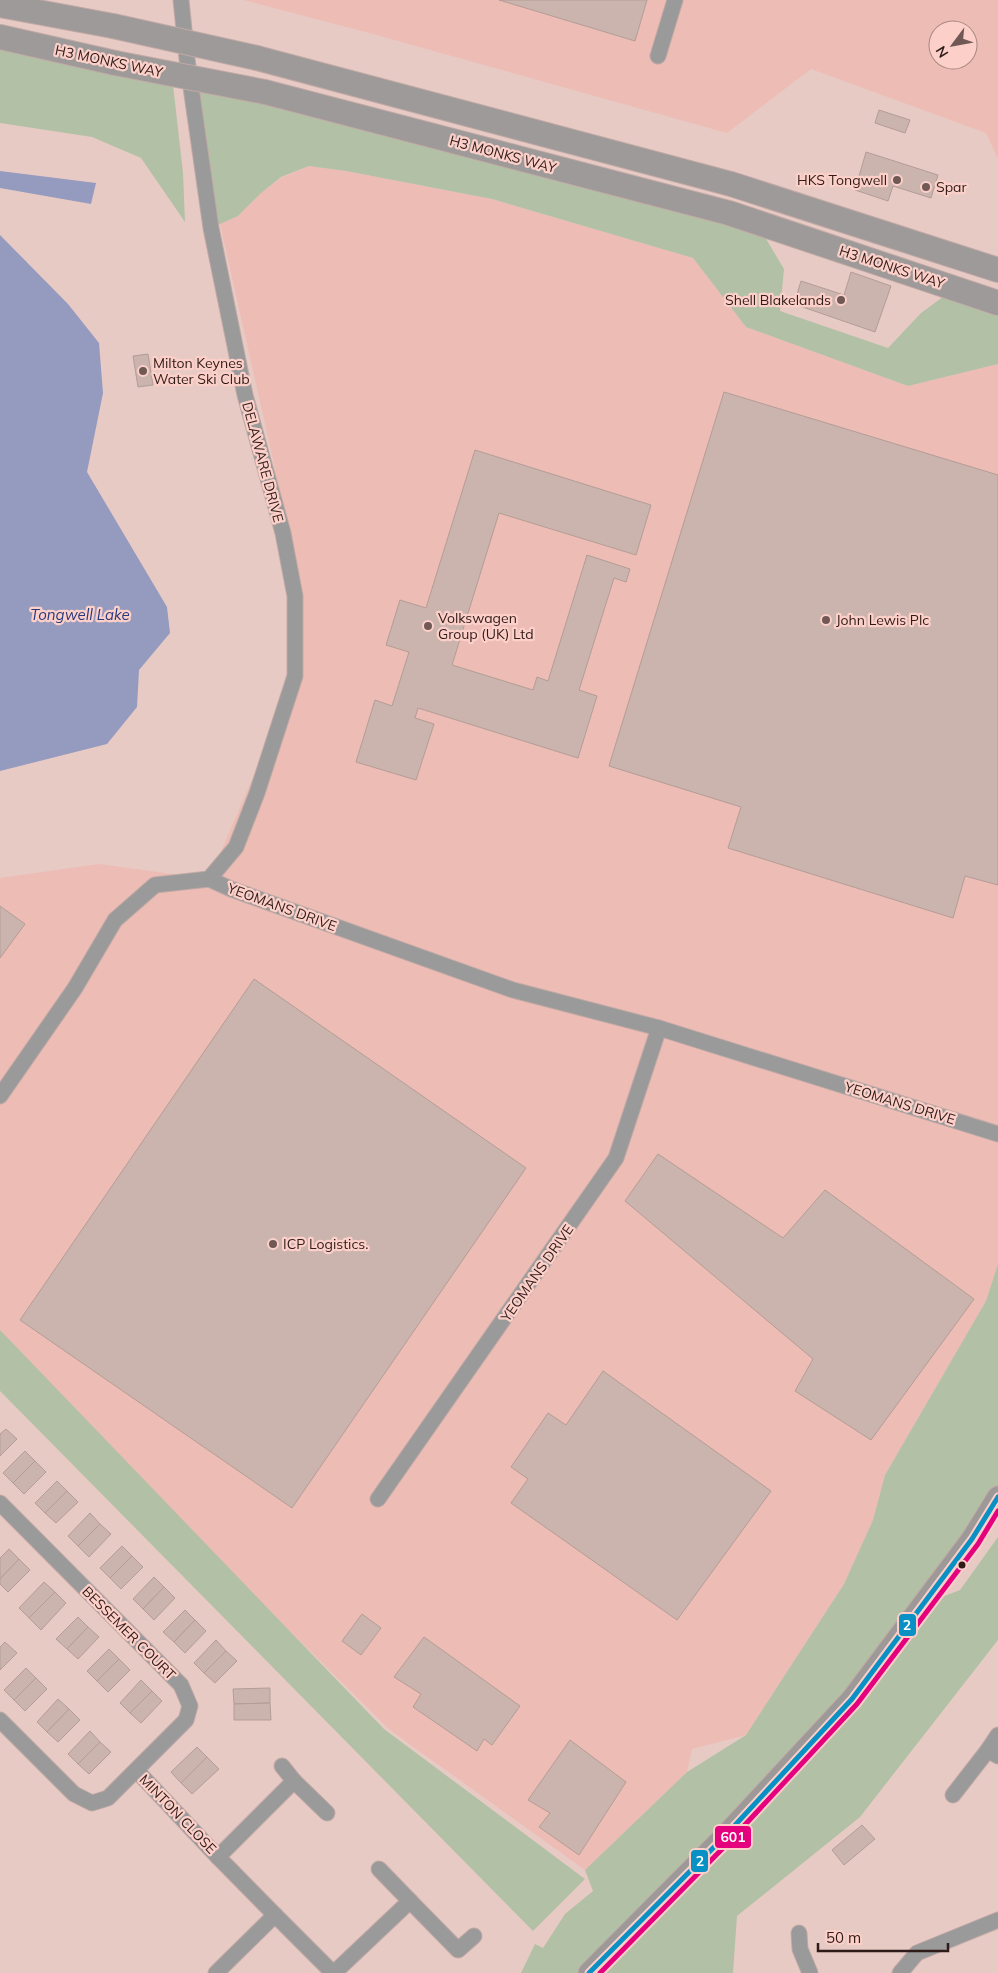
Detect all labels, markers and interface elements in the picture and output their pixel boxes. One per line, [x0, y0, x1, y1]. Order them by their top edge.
north arrow [928, 20, 978, 70]
street label: H3 MONKS WAY [54, 41, 165, 81]
text: N [932, 43, 952, 61]
street label: H3 MONKS WAY [448, 131, 559, 177]
place label: HKS Tongwell [797, 171, 887, 189]
marker: HKS Tongwell [891, 174, 903, 186]
place label: Spar [936, 178, 968, 196]
marker: Spar [920, 181, 932, 193]
street label: H3 MONKS WAY [837, 242, 947, 293]
place label: Shell Blakelands [725, 291, 831, 309]
marker: Shell Blakelands [835, 294, 847, 306]
place label: Milton Keynes Water Ski Club [153, 354, 250, 388]
marker: Milton Keynes Water Ski Club [137, 365, 149, 377]
street label: DELAWARE DRIVE [238, 400, 288, 524]
water label: Tongwell Lake [30, 605, 130, 624]
place label: Volkswagen Group (UK) Ltd [438, 609, 534, 643]
place label: John Lewis Plc [836, 611, 929, 629]
marker: John Lewis Plc [820, 614, 832, 626]
marker: Volkswagen Group (UK) Ltd [422, 620, 434, 632]
street label: YEOMANS DRIVE [224, 879, 339, 935]
street label: YEOMANS DRIVE [842, 1077, 957, 1128]
street label: YEOMANS DRIVE [496, 1221, 577, 1326]
place label: ICP Logistics. [283, 1235, 368, 1253]
marker: ICP Logistics. [267, 1238, 279, 1250]
unlabelled marker [957, 1560, 967, 1570]
street label: BESSEMER COURT [78, 1582, 180, 1684]
line badge: 2 [898, 1613, 917, 1637]
text: 2 [903, 1616, 911, 1634]
street label: MINTON CLOSE [136, 1771, 220, 1857]
line badge: 601 [714, 1825, 752, 1849]
text: 601 [720, 1828, 746, 1846]
line badge: 2 [690, 1849, 709, 1873]
text: 2 [696, 1852, 704, 1870]
scale bar [818, 1920, 948, 1952]
text: 50 m [826, 1928, 861, 1947]

